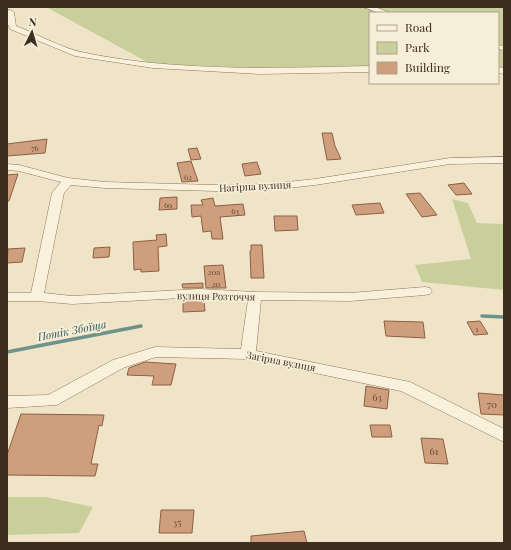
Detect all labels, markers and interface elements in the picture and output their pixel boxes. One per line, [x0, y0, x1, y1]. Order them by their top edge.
north arrow [12, 12, 52, 52]
legend [369, 12, 499, 84]
text: N [28, 14, 38, 29]
text: Road [405, 19, 432, 35]
text: Park [405, 39, 430, 55]
text: Building [405, 59, 451, 75]
house number: 76 [31, 142, 39, 153]
house number: 62 [184, 171, 192, 182]
street label: Нагірна вулиця [219, 177, 292, 195]
house number: 69 [164, 199, 172, 210]
house number: 63 [231, 205, 239, 216]
house number: 20а [208, 266, 220, 277]
house number: 20 [212, 278, 221, 289]
street label: вулиця Розточчя [177, 288, 256, 304]
water label: Потік Збоїща [35, 316, 108, 344]
house number: 1 [476, 323, 479, 334]
street label: Загірна вулиця [245, 347, 317, 375]
house number: 63 [372, 390, 382, 404]
house number: 70 [487, 397, 497, 411]
house number: 61 [430, 444, 439, 458]
house number: 35 [173, 515, 181, 529]

